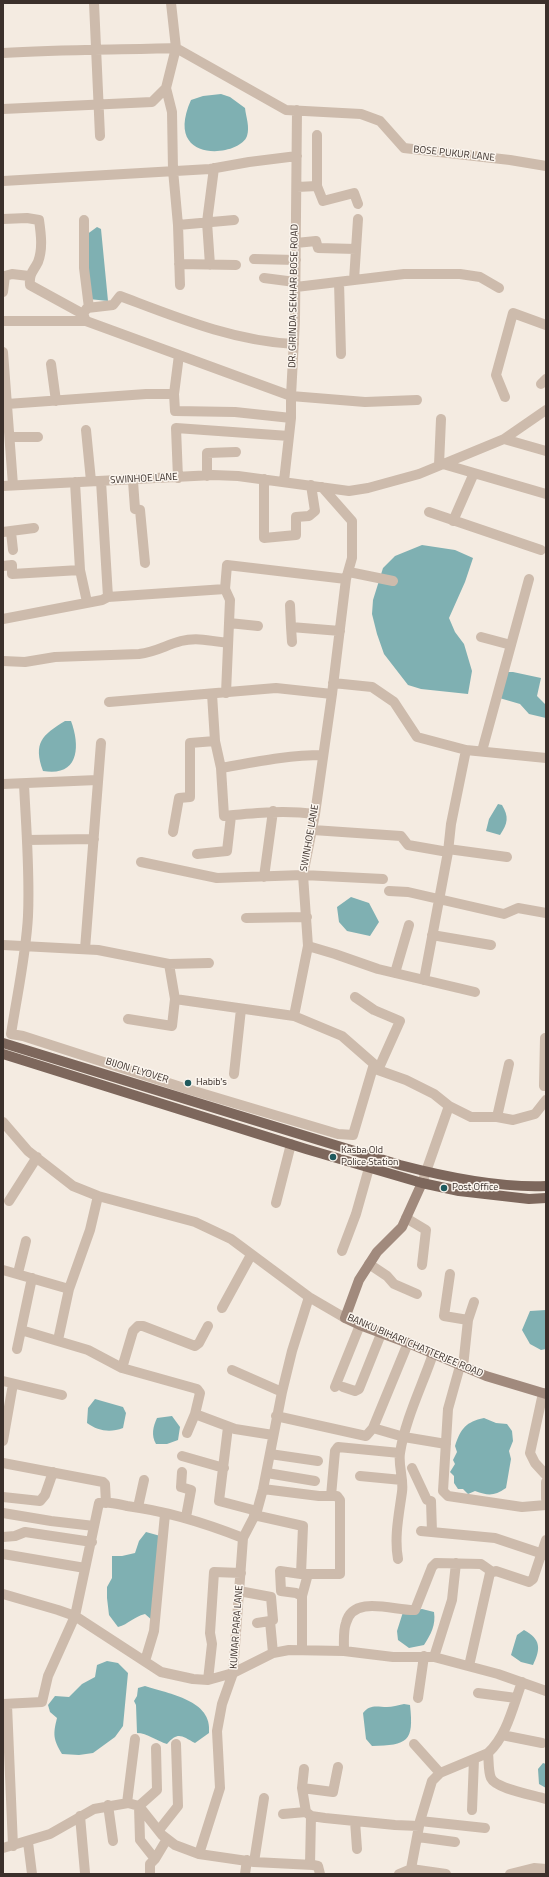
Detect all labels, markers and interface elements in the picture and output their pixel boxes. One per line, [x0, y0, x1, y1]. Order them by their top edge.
street label: BOSE PUKUR LANE [413, 144, 495, 164]
street label: DR. GIRINDA SEKHAR BOSE ROAD [287, 224, 301, 368]
street label: SWINHOE LANE [110, 471, 178, 487]
street label: SWINHOE LANE [298, 804, 322, 872]
street label: BIJON FLYOVER [104, 1056, 170, 1086]
place label: Habib's [196, 1077, 227, 1089]
marker: Habib's [183, 1078, 193, 1088]
place label: Kasba Old Police Station [341, 1145, 398, 1168]
marker: Kasba Old Police Station [328, 1152, 338, 1162]
place label: Post Office [452, 1182, 498, 1194]
marker: Post Office [439, 1183, 449, 1193]
street label: BANKU BIHARI CHATTERJEE ROAD [345, 1312, 485, 1380]
street label: KUMAR PARA LANE [228, 1585, 246, 1669]

